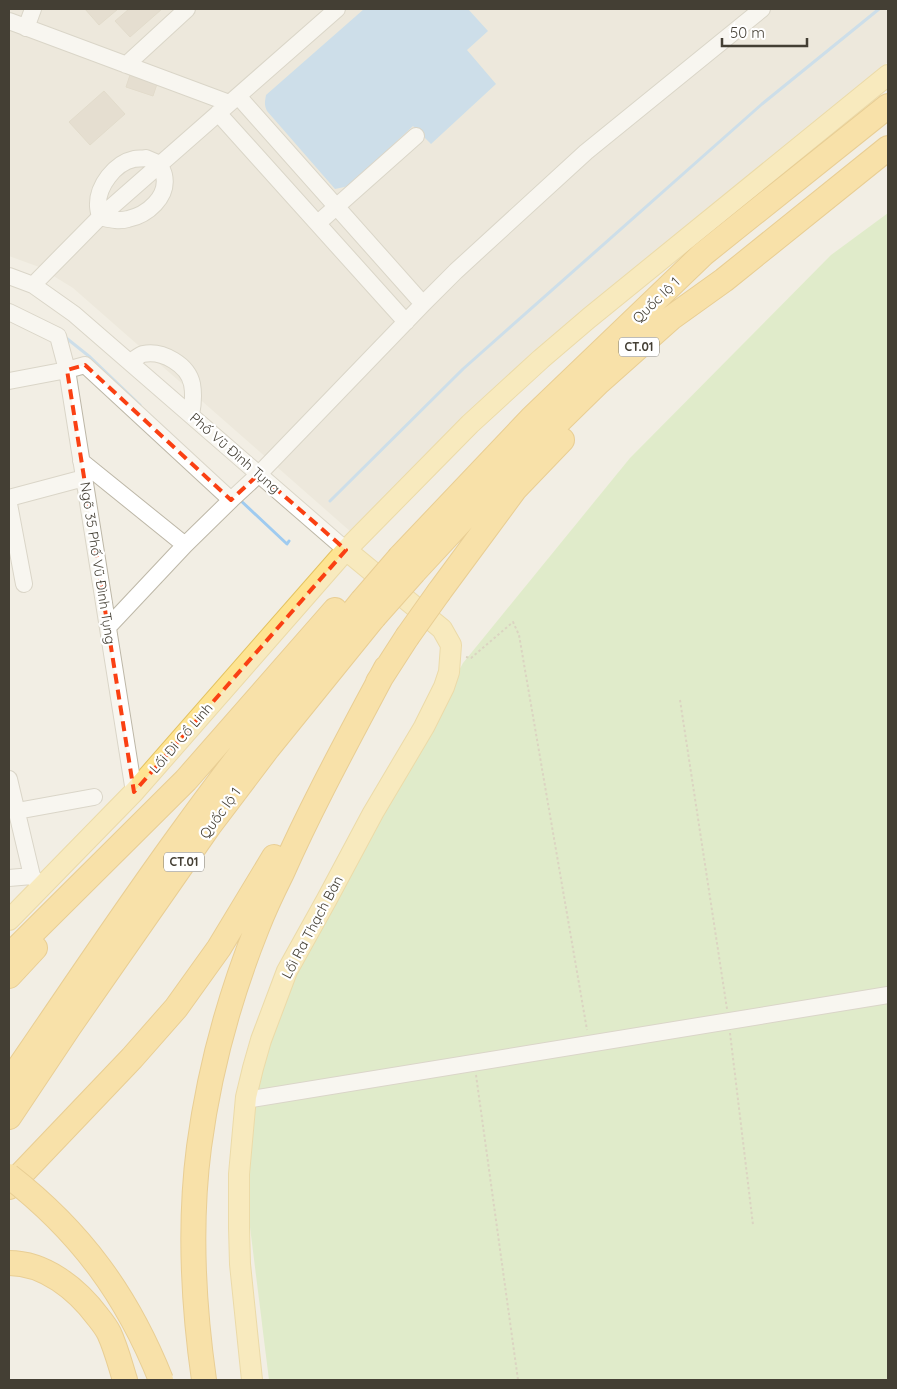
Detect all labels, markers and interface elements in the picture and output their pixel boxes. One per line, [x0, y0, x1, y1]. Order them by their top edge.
scale bar [722, 15, 807, 47]
text: 50 m [730, 23, 765, 42]
street label: Quốc lộ 1 [629, 273, 683, 327]
road number: CT.01 [619, 338, 659, 357]
street label: Phố Vũ Đình Tụng [186, 409, 284, 497]
street label: Ngõ 35 Phố Vũ Đình Tụng [76, 481, 120, 645]
street label: Lối Đi Cổ Linh [145, 699, 217, 777]
street label: Quốc lộ 1 [195, 784, 245, 842]
road number: CT.01 [164, 852, 204, 872]
street label: Lối Ra Thạch Bàn [277, 872, 347, 982]

